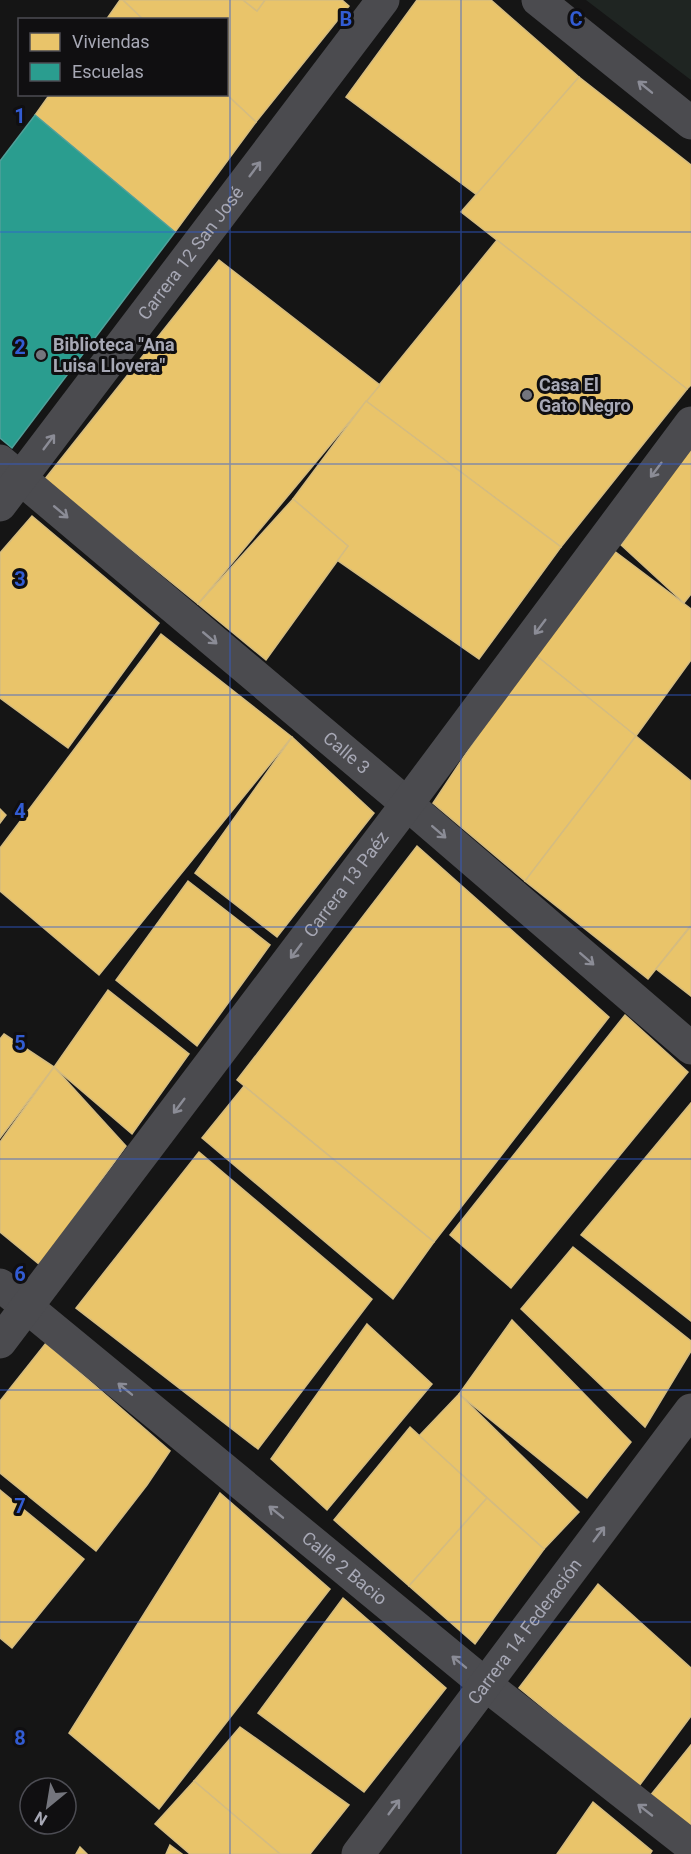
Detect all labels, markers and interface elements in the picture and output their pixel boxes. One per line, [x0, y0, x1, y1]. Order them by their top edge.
text: B [340, 7, 352, 31]
text: C [569, 7, 583, 31]
legend [18, 18, 228, 96]
text: Viviendas [72, 31, 150, 52]
text: Escuelas [72, 61, 144, 82]
one-way arrow [638, 80, 654, 93]
text: 1 [14, 104, 26, 128]
one-way arrow [249, 162, 262, 178]
street label: Carrera 12 San José [133, 182, 248, 324]
place label: Biblioteca "Ana Luisa Llovera" [53, 334, 175, 376]
text: 2 [14, 335, 26, 359]
marker: Biblioteca "Ana Luisa Llovera" [34, 348, 48, 362]
place label: Casa El Gato Negro [539, 374, 631, 416]
marker: Casa El Gato Negro [520, 388, 534, 402]
one-way arrow [42, 434, 55, 450]
one-way arrow [650, 462, 662, 478]
one-way arrow [53, 506, 69, 519]
text: 3 [14, 567, 26, 591]
one-way arrow [533, 618, 546, 634]
one-way arrow [202, 631, 217, 645]
street label: Calle 3 [319, 727, 374, 778]
text: 4 [14, 799, 26, 823]
one-way arrow [431, 825, 446, 839]
street label: Carrera 13 Paéz [299, 827, 393, 941]
one-way arrow [290, 942, 303, 958]
one-way arrow [579, 952, 594, 966]
text: 5 [14, 1031, 26, 1055]
one-way arrow [172, 1098, 185, 1114]
text: 6 [14, 1262, 26, 1286]
one-way arrow [117, 1382, 133, 1395]
text: 7 [14, 1494, 26, 1518]
one-way arrow [268, 1506, 284, 1519]
one-way arrow [592, 1526, 605, 1542]
street label: Calle 2 Bacio [298, 1527, 392, 1609]
street label: Carrera 14 Federación [463, 1554, 586, 1708]
one-way arrow [451, 1656, 467, 1669]
text: 8 [14, 1726, 26, 1750]
north arrow [18, 1776, 78, 1836]
one-way arrow [387, 1800, 400, 1816]
one-way arrow [637, 1803, 653, 1816]
text: N [31, 1808, 50, 1830]

